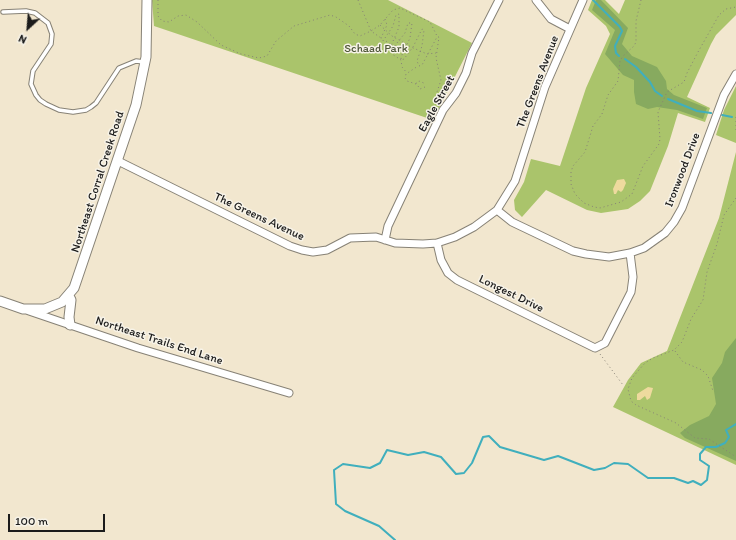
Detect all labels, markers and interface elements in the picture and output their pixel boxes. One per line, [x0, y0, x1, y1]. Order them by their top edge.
north arrow [8, 8, 48, 48]
text: N [16, 32, 29, 47]
street label: The Greens Avenue [514, 34, 562, 130]
park label: Schaad Park [344, 42, 408, 56]
street label: Eagle Street [416, 73, 458, 135]
street label: Northeast Corral Creek Road [68, 109, 128, 255]
street label: Ironwood Drive [662, 131, 704, 209]
street label: The Greens Avenue [212, 190, 306, 244]
street label: Longest Drive [476, 272, 546, 316]
street label: Northeast Trails End Lane [94, 314, 224, 368]
scale bar [10, 506, 107, 532]
text: 100 m [15, 514, 48, 528]

